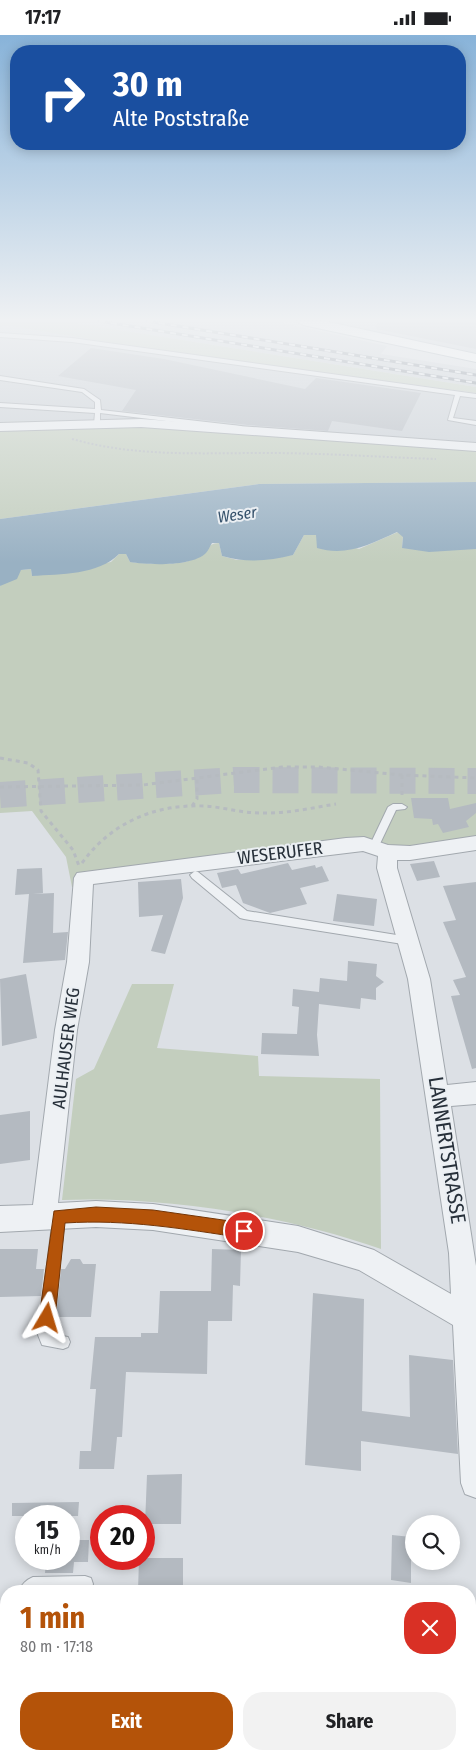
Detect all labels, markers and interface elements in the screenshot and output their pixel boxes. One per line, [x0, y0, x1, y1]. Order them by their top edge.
text: 17:17 [25, 6, 61, 29]
text: 30 m [113, 63, 183, 105]
icon: right [30, 65, 95, 130]
text: Alte Poststraße [113, 105, 249, 132]
water label: Weser [216, 502, 258, 527]
street label: WESERUFER [236, 837, 324, 869]
street label: AULHAUSER WEG [48, 986, 84, 1110]
street label: LANNERTSTRASSE [423, 1075, 471, 1226]
pin [223, 1210, 265, 1252]
icon: arrive [230, 1217, 258, 1245]
position arrow [20, 1291, 72, 1343]
speed limit sign: 20 [90, 1505, 155, 1570]
map controls [405, 1515, 460, 1570]
button: search [405, 1515, 460, 1570]
text: 15 [36, 1516, 59, 1546]
text: km/h [34, 1543, 61, 1557]
text: 1 min [20, 1600, 85, 1636]
button: close [404, 1602, 456, 1654]
text: 80 m · 17:18 [20, 1637, 93, 1656]
button: Exit [20, 1692, 233, 1750]
button: Share [243, 1692, 456, 1750]

